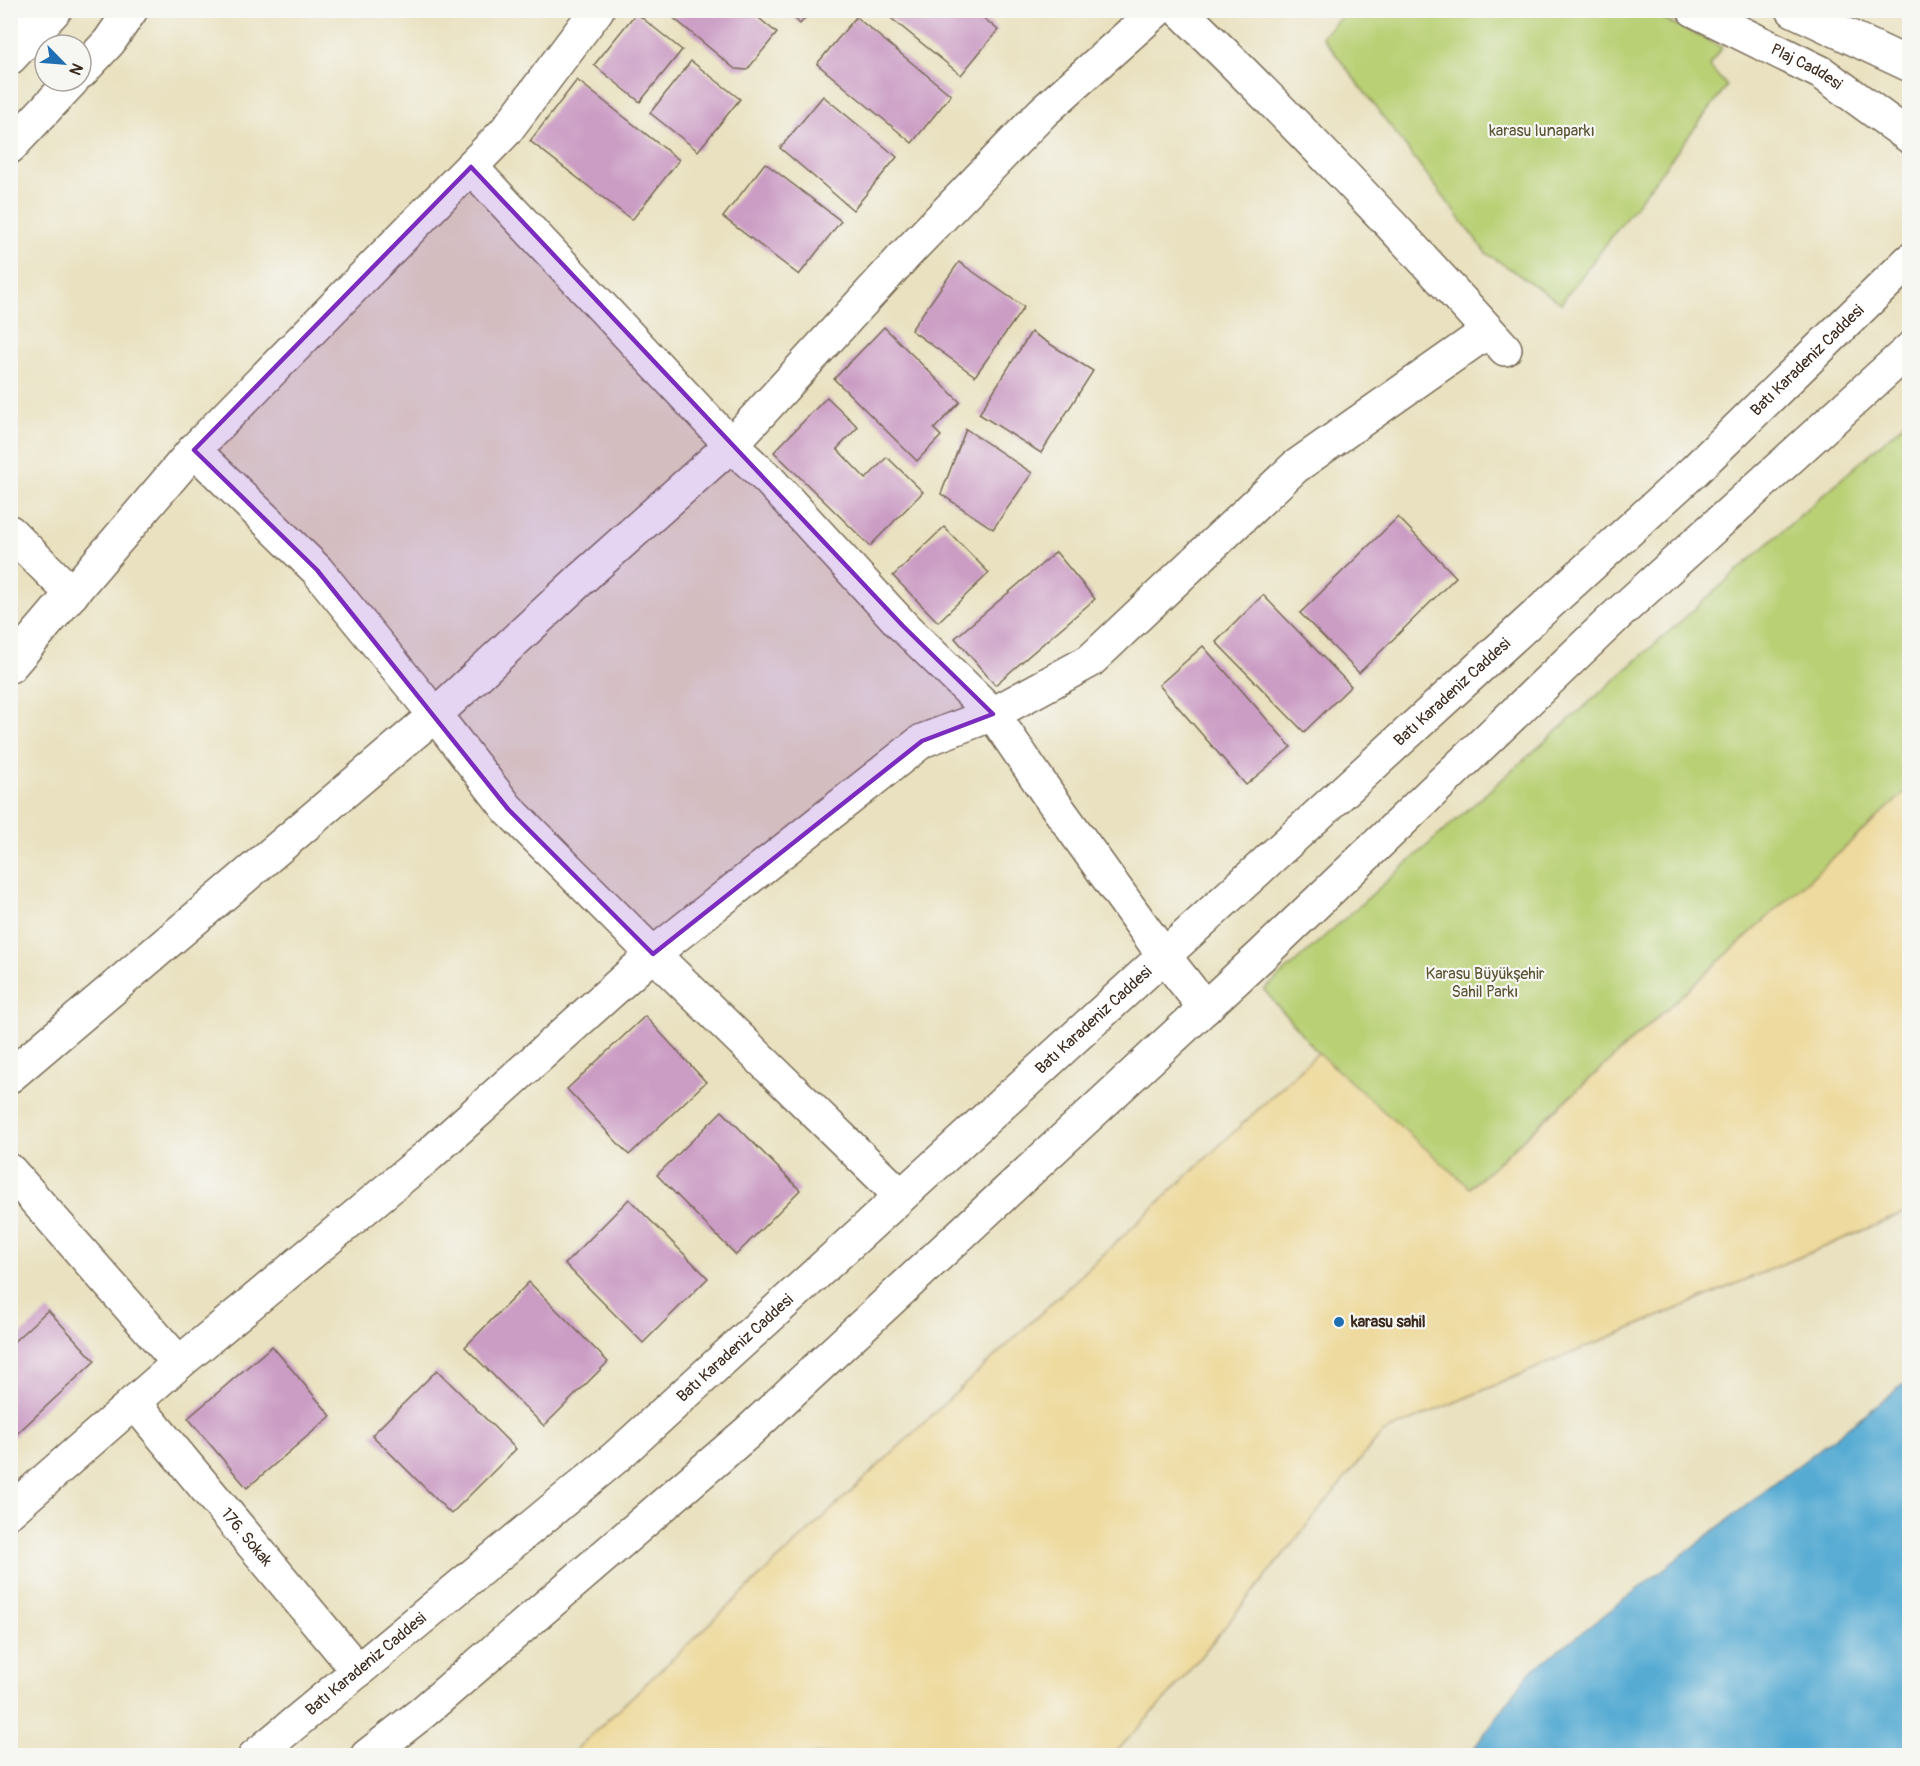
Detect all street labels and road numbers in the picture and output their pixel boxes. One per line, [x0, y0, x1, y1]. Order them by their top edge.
street label: Plaj Caddesi [1767, 39, 1846, 94]
street label: Batı Karadeniz Caddesi [1746, 300, 1868, 420]
street label: Batı Karadeniz Caddesi [1390, 634, 1515, 750]
street label: Batı Karadeniz Caddesi [1031, 962, 1156, 1078]
street label: Batı Karadeniz Caddesi [673, 1290, 798, 1407]
street label: 176. Sokak [217, 1504, 277, 1571]
street label: Batı Karadeniz Caddesi [301, 1608, 431, 1720]

